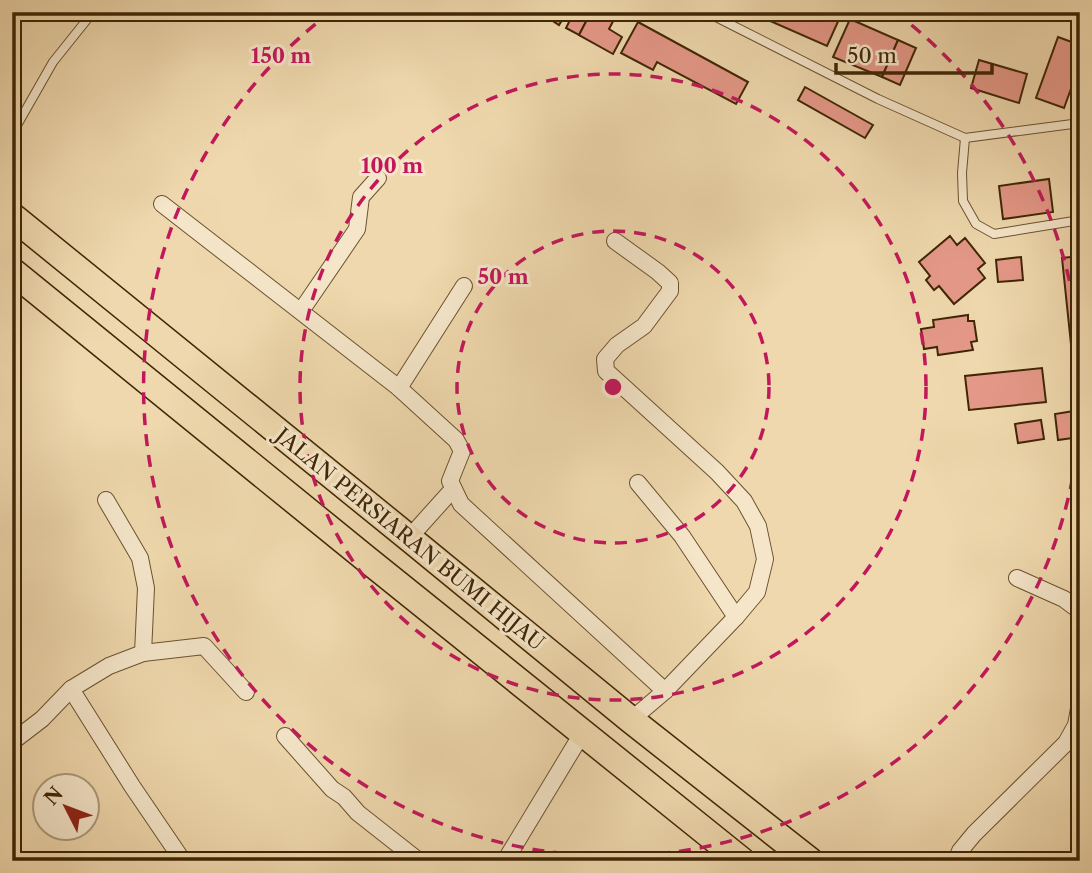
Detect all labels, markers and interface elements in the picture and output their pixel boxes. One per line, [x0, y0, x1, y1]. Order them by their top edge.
scale bar [836, 32, 992, 76]
text: 150 m [251, 43, 311, 68]
text: 50 m [847, 43, 897, 68]
text: 100 m [361, 153, 423, 178]
text: 50 m [477, 264, 529, 289]
centre of rings [601, 375, 625, 399]
street label: JALAN PERSIARAN BUMI HIJAU [268, 421, 549, 655]
north arrow [32, 772, 102, 842]
text: N [40, 782, 68, 810]

